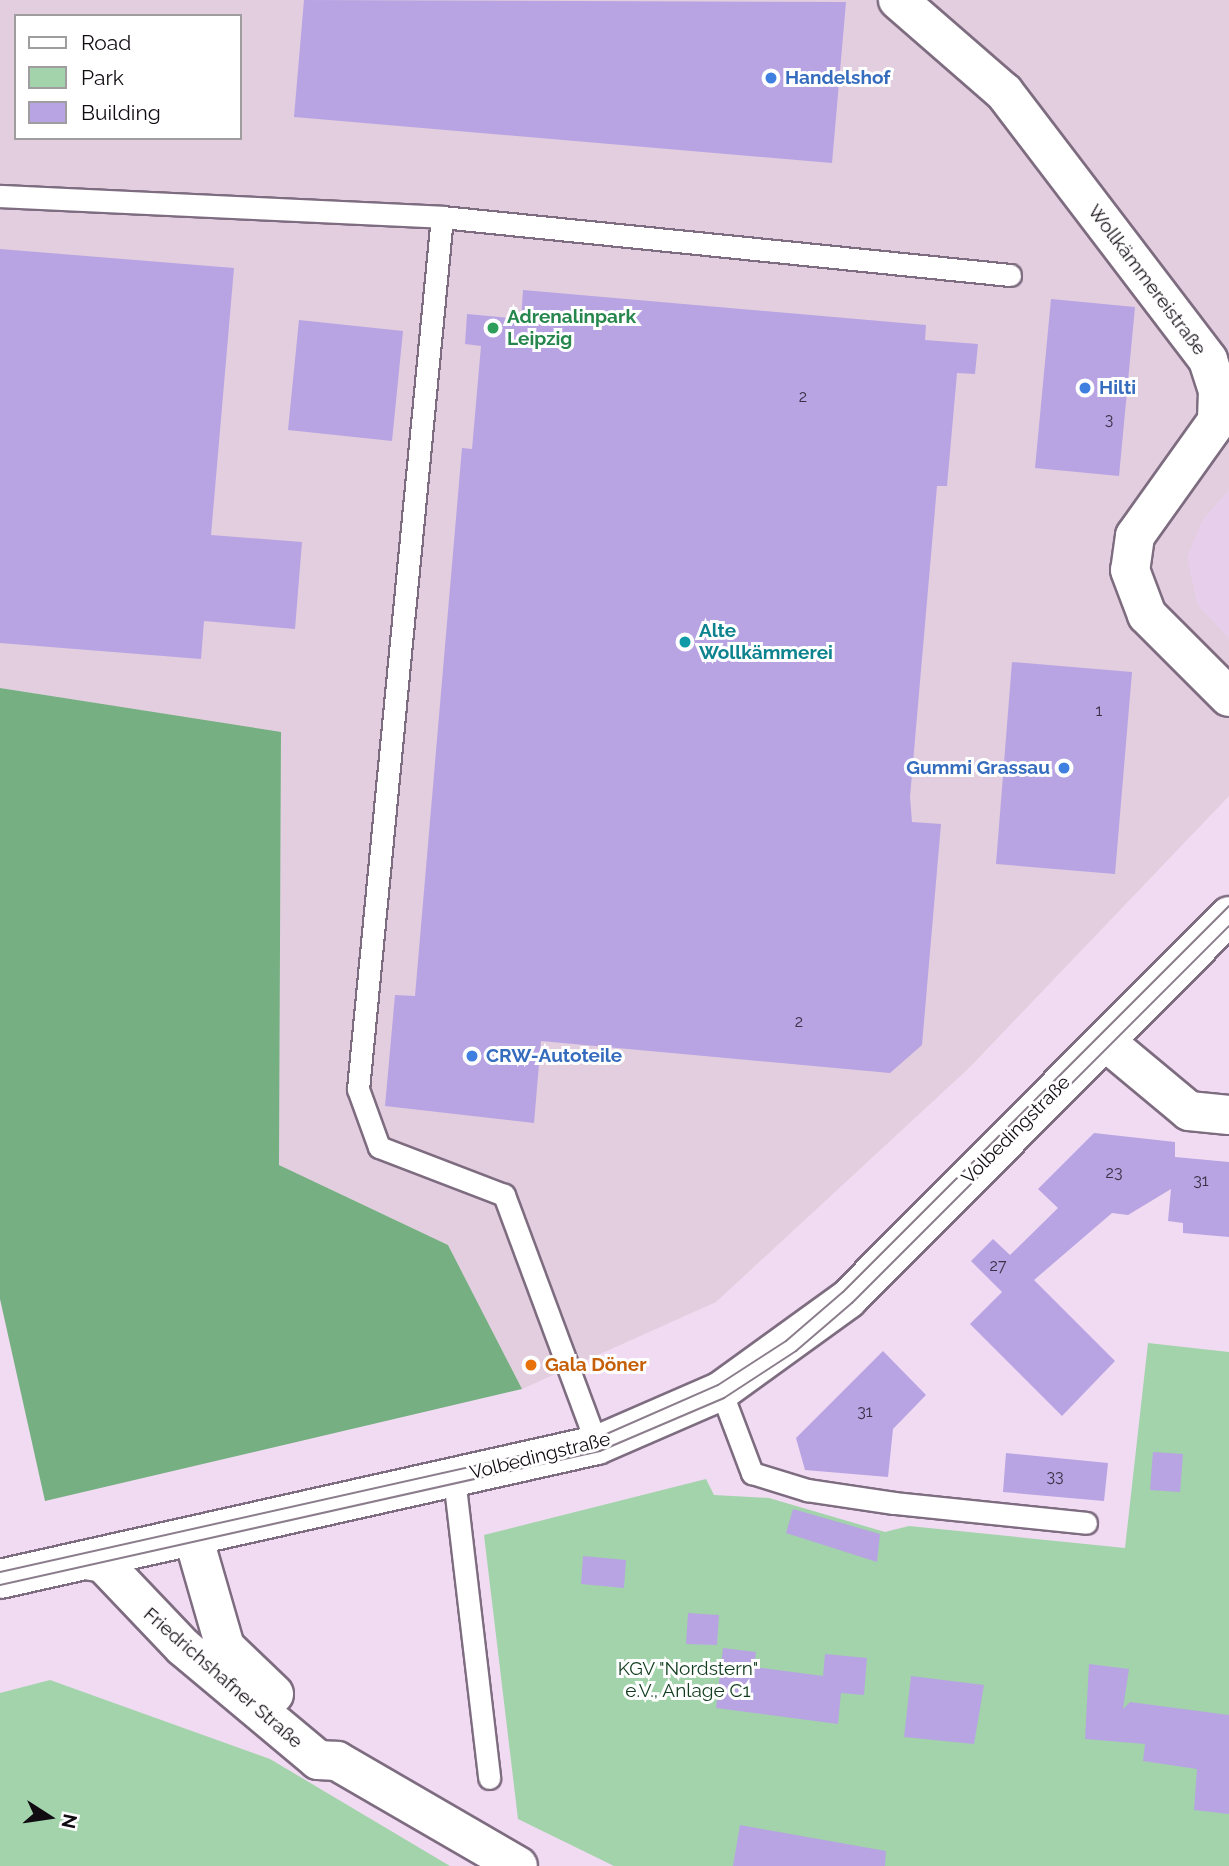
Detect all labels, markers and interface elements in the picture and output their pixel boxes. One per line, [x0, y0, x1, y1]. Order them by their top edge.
legend [14, 14, 242, 140]
text: Road [81, 30, 131, 55]
text: Park [81, 65, 124, 90]
place label: Handelshof [785, 67, 890, 89]
marker: Handelshof [763, 70, 779, 86]
text: Building [81, 100, 161, 125]
street label: Wollkämmereistraße [1083, 200, 1211, 360]
place label: Adrenalinpark Leipzig [507, 306, 636, 350]
marker: Adrenalinpark Leipzig [485, 320, 501, 336]
place label: Hilti [1099, 377, 1136, 399]
marker: Hilti [1077, 380, 1093, 396]
house number: 2 [799, 387, 807, 407]
house number: 3 [1105, 410, 1113, 430]
place label: Alte Wollkämmerei [699, 620, 833, 664]
marker: Alte Wollkämmerei [677, 634, 693, 650]
house number: 1 [1096, 701, 1102, 721]
place label: Gummi Grassau [906, 757, 1050, 779]
marker: Gummi Grassau [1056, 760, 1072, 776]
house number: 2 [795, 1012, 803, 1032]
place label: CRW-Autoteile [486, 1045, 622, 1067]
marker: CRW-Autoteile [464, 1048, 480, 1064]
street label: Volbedingstraße [957, 1071, 1075, 1189]
house number: 23 [1106, 1163, 1122, 1183]
house number: 31 [1193, 1171, 1209, 1191]
house number: 27 [990, 1256, 1006, 1276]
place label: Gala Döner [545, 1354, 646, 1376]
marker: Gala Döner [523, 1357, 539, 1373]
house number: 31 [857, 1402, 873, 1422]
street label: Volbedingstraße [467, 1428, 613, 1484]
house number: 33 [1046, 1467, 1064, 1487]
street label: Friedrichshafner Straße [139, 1603, 307, 1753]
park label: KGV "Nordstern" e.V., Anlage C1 [617, 1658, 759, 1702]
north arrow [14, 1782, 84, 1852]
text: N [57, 1812, 82, 1831]

